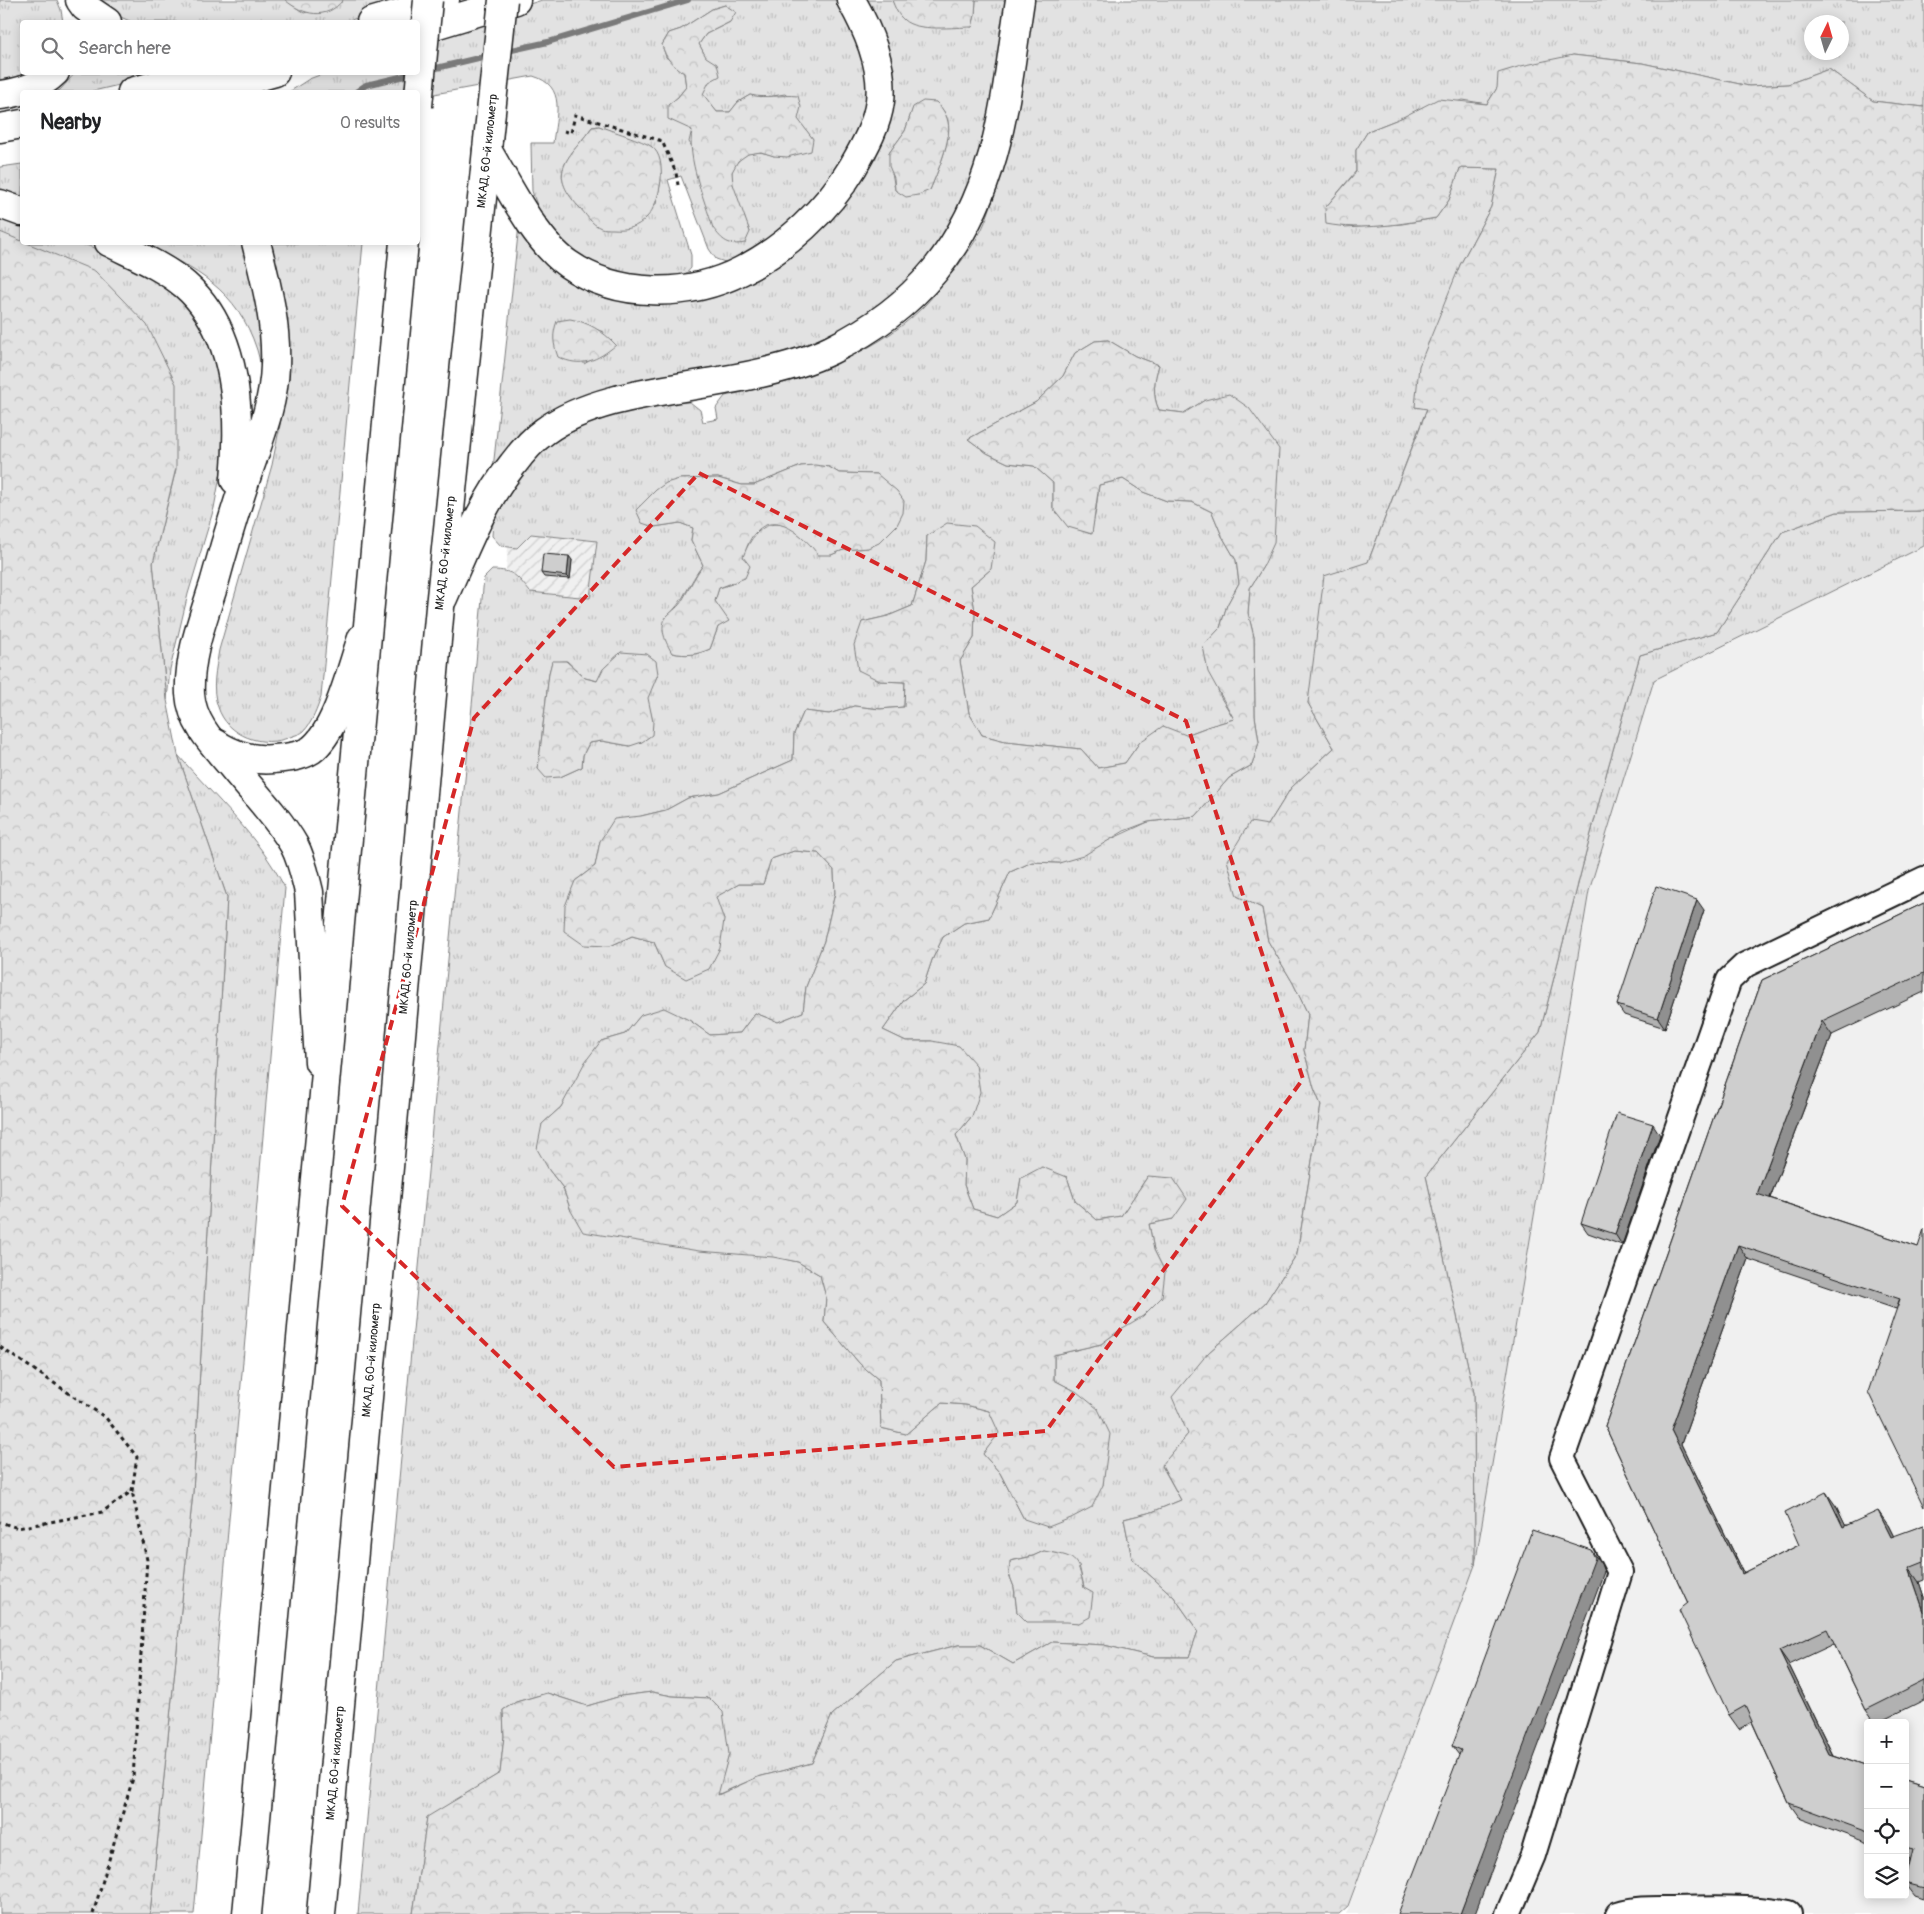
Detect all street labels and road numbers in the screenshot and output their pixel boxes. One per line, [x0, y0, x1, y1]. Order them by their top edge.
street label: МКАД, 60-й километр [474, 93, 501, 209]
street label: МКАД, 60-й километр [432, 495, 459, 611]
street label: МКАД, 60-й километр [396, 899, 421, 1015]
street label: МКАД, 60-й километр [359, 1302, 384, 1418]
street label: МКАД, 60-й километр [323, 1705, 348, 1821]

